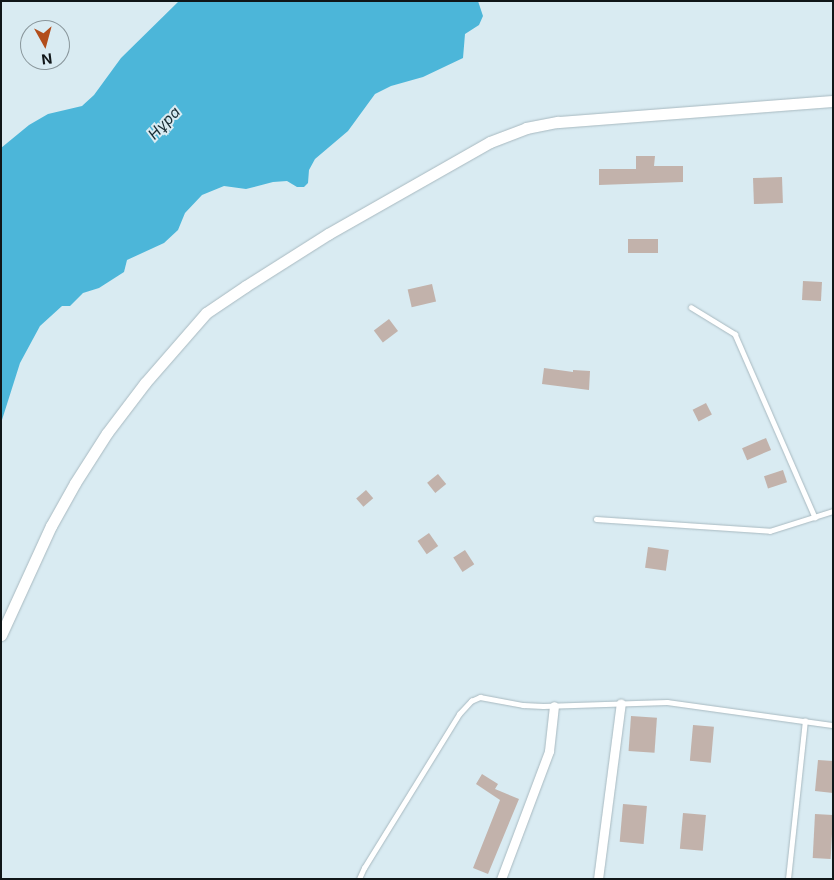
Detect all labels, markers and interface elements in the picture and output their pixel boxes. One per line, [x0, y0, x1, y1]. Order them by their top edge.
north arrow [20, 20, 70, 70]
text: N [40, 50, 53, 68]
water label: Нұра [144, 103, 184, 143]

